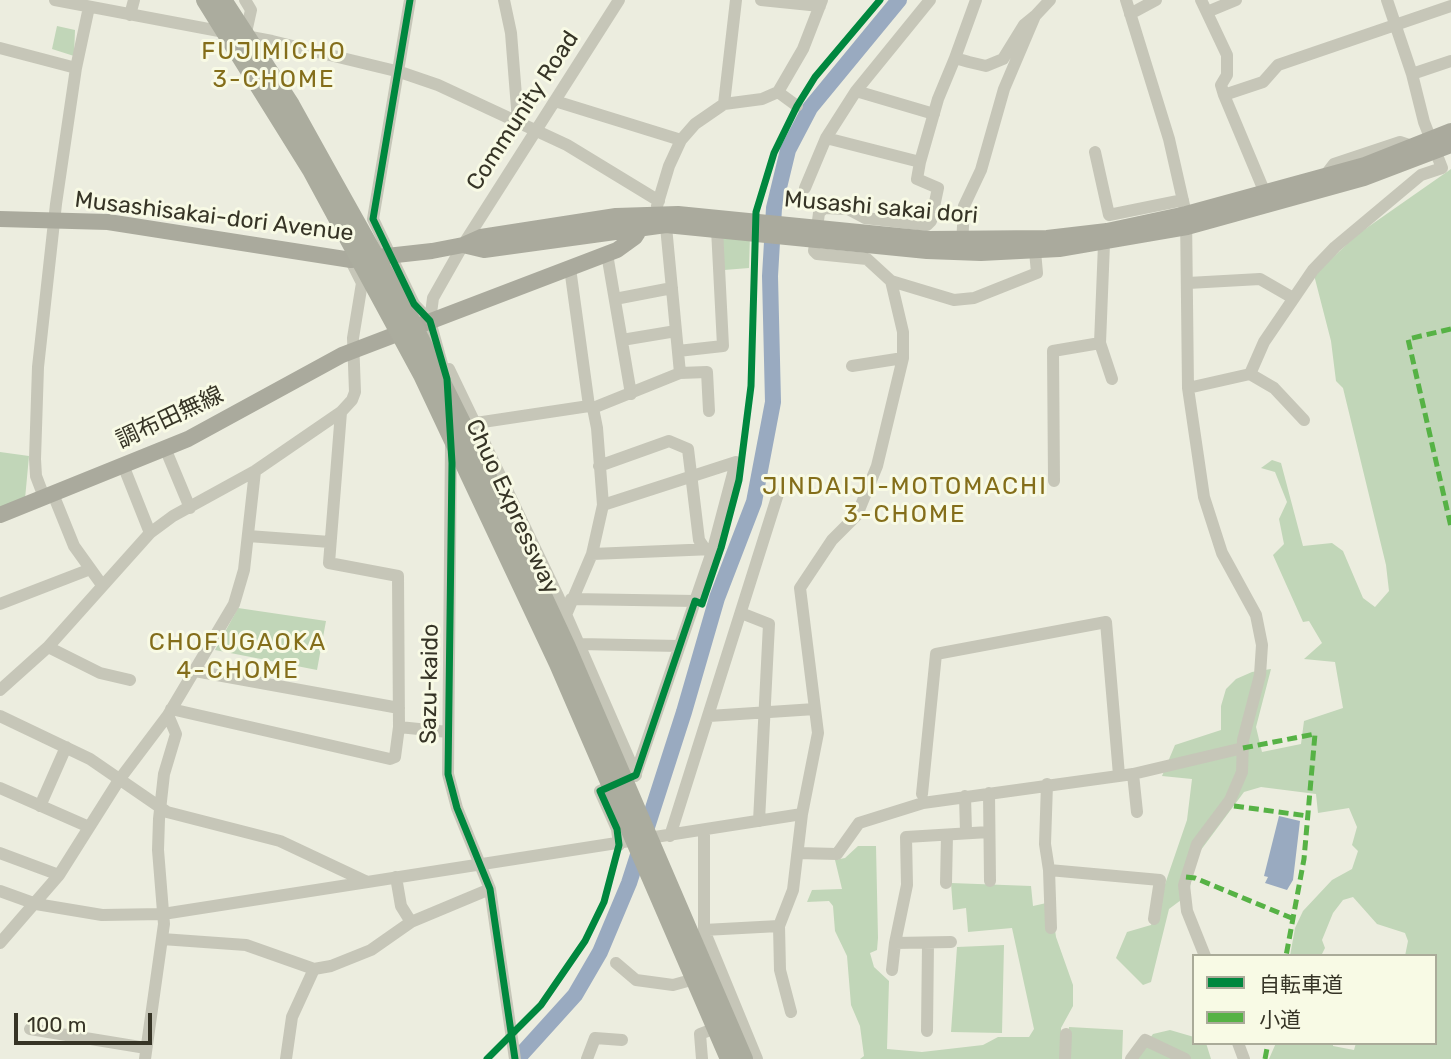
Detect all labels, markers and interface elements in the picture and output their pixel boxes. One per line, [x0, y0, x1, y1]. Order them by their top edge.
street label: Community Road [461, 26, 585, 196]
district label: FUJIMICHO 3-CHOME [202, 38, 346, 94]
street label: Musashisakai-dori Avenue [73, 186, 355, 248]
street label: Musashi sakai dori [783, 186, 979, 230]
street label: 調布田無線 [112, 381, 228, 455]
street label: Chuo Expressway [459, 415, 565, 599]
district label: JINDAIJI-MOTOMACHI 3-CHOME [764, 473, 1046, 529]
street label: Sazu-kaido [415, 624, 445, 744]
district label: CHOFUGAOKA 4-CHOME [150, 629, 326, 685]
legend [1192, 954, 1437, 1045]
text: 自転車道 [1259, 972, 1343, 997]
scale bar [18, 1000, 156, 1044]
text: 小道 [1259, 1007, 1301, 1032]
text: 100 m [27, 1012, 86, 1037]

